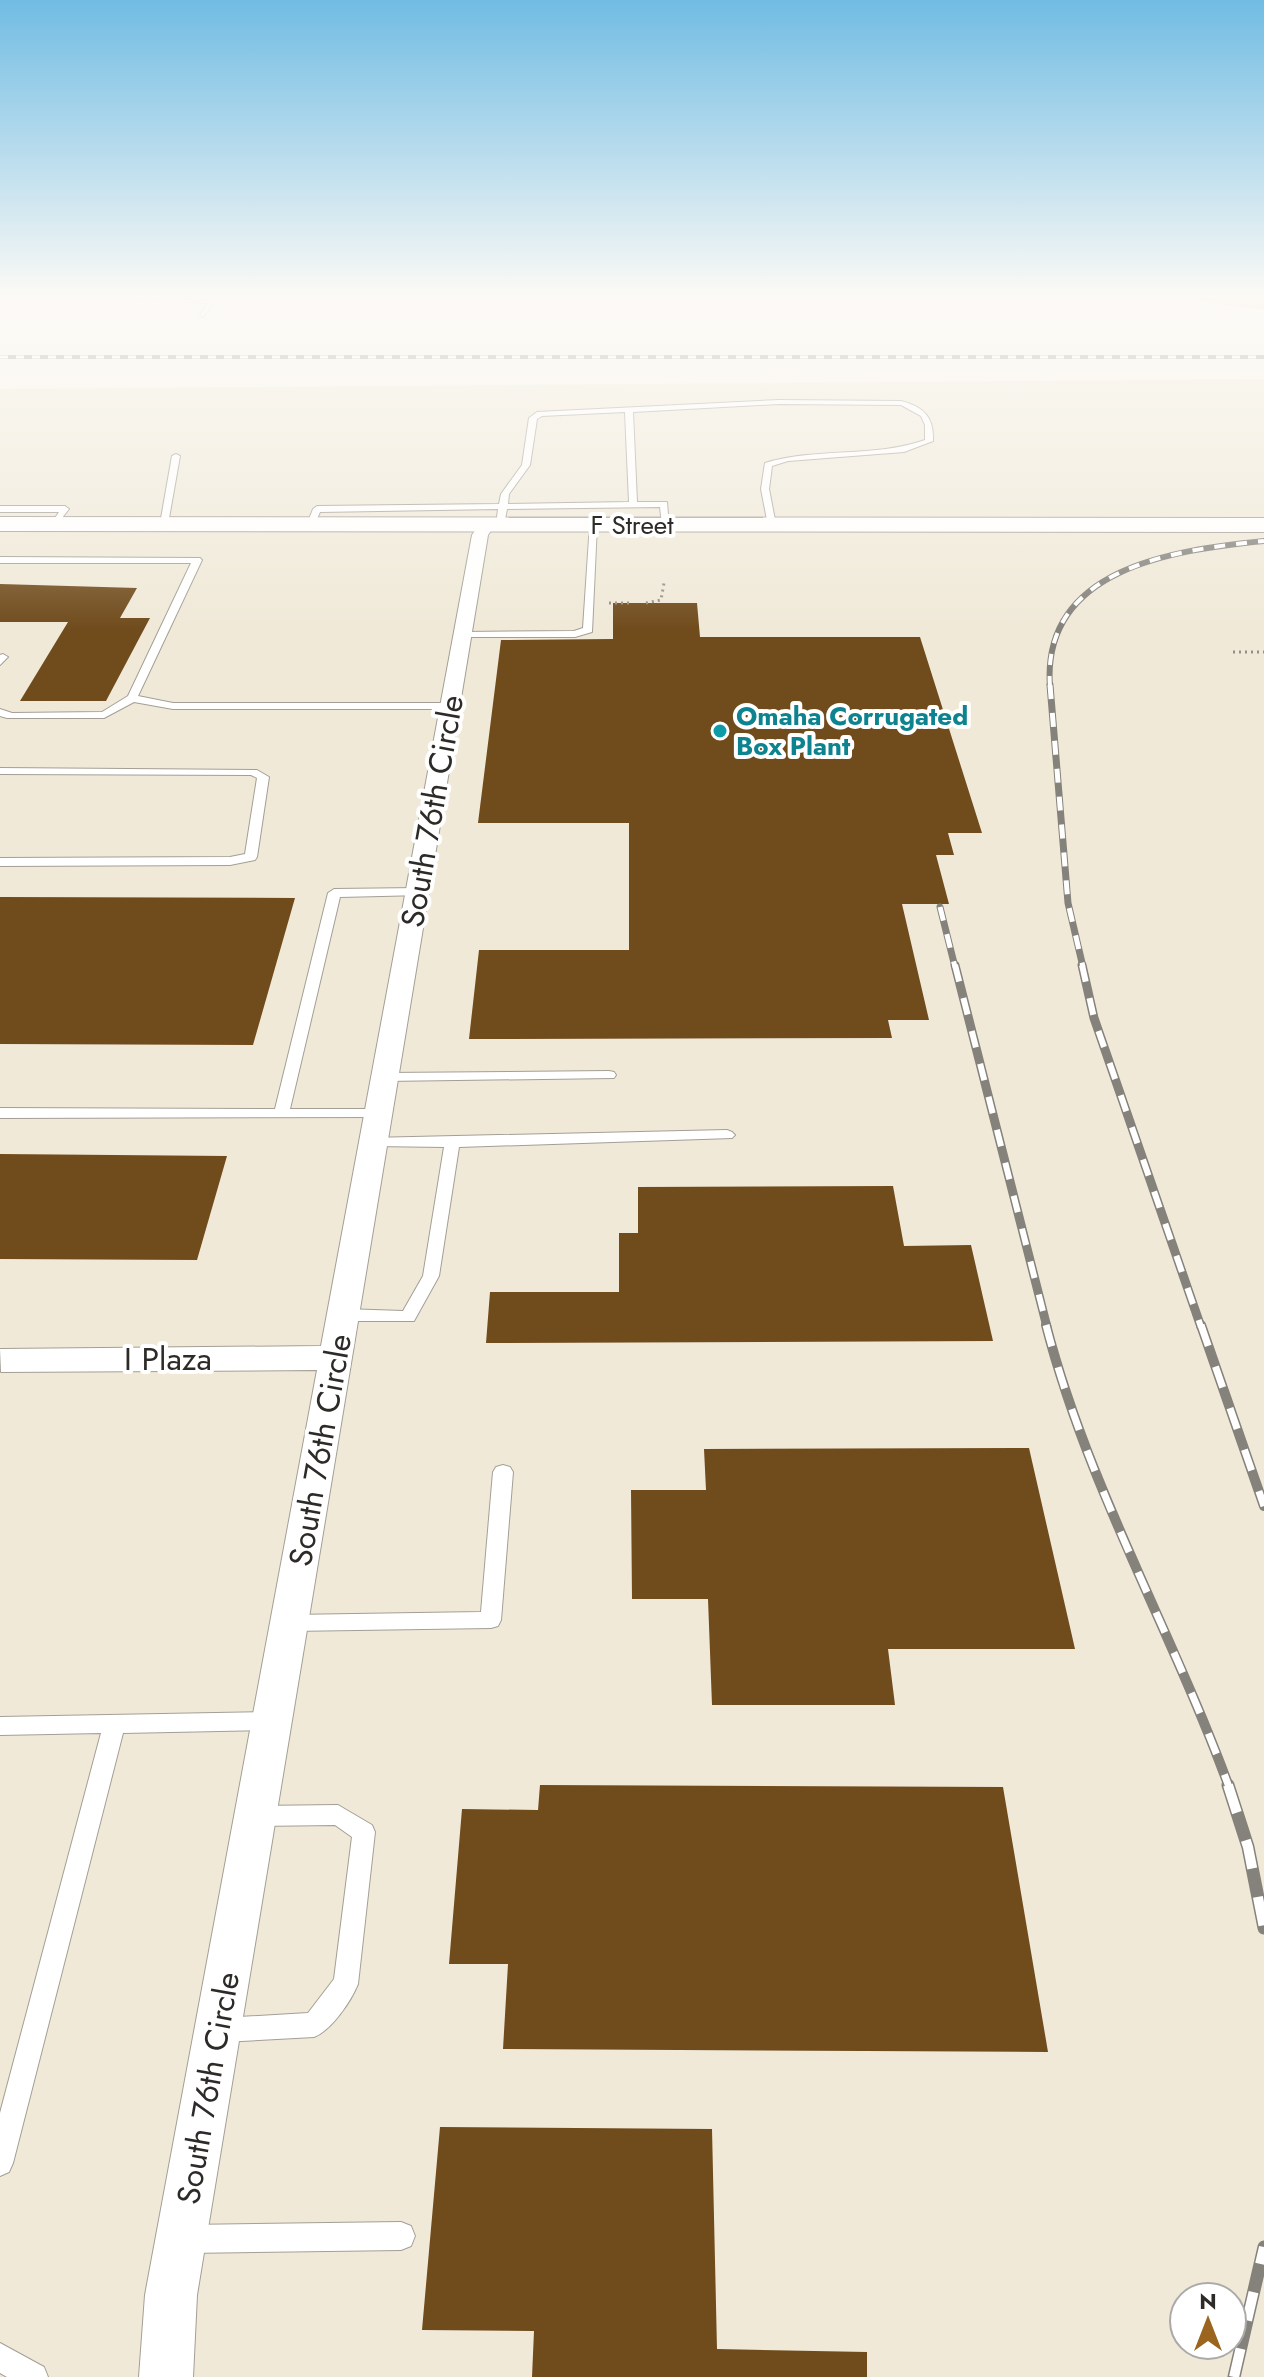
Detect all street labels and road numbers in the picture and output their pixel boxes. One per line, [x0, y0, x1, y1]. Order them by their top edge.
street label: F Street [591, 506, 674, 544]
street label: South 76th Circle [389, 691, 475, 931]
street label: South 76th Circle [277, 1330, 363, 1570]
street label: I Plaza [124, 1336, 212, 1382]
street label: South 76th Circle [165, 1968, 251, 2208]

